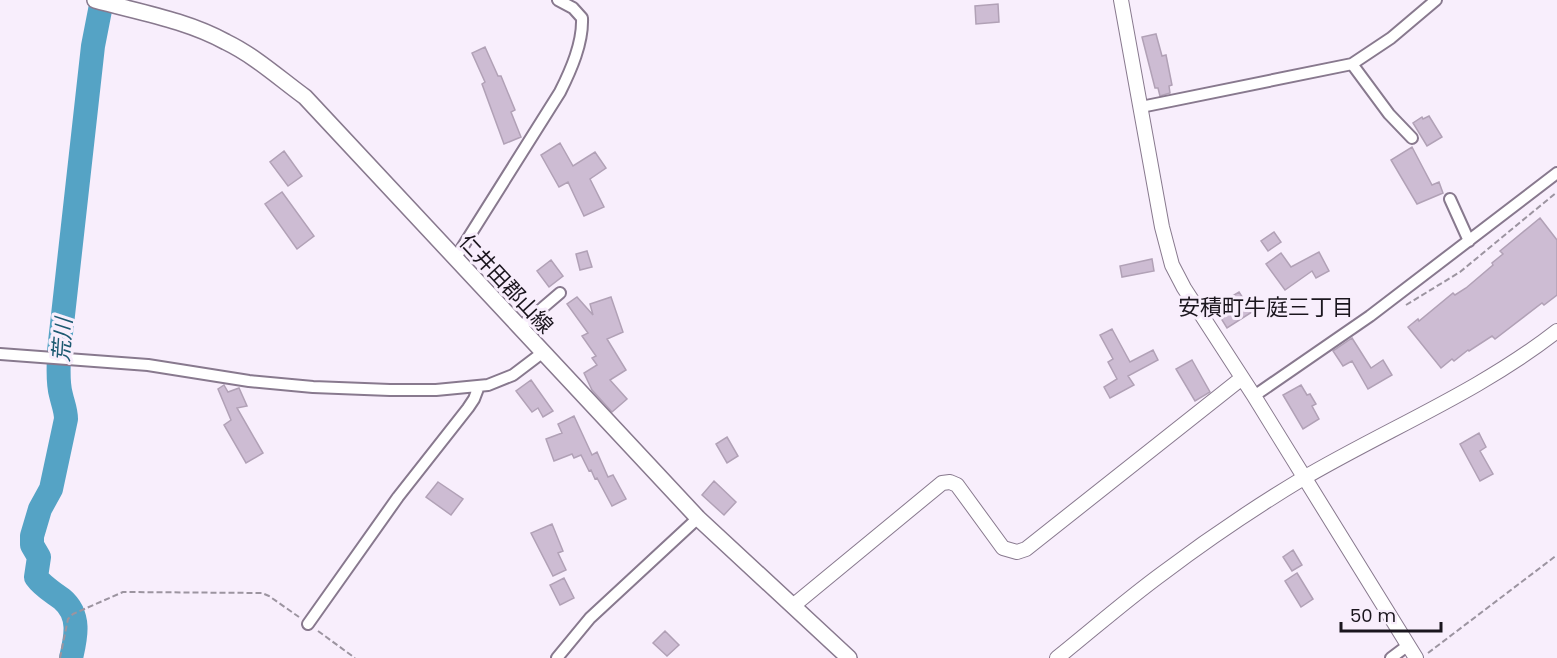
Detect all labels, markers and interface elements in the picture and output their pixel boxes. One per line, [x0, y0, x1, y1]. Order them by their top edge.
street label: 仁井田郡山線 [453, 228, 560, 340]
district label: 安積町牛庭三丁目 [1178, 292, 1354, 323]
water label: 荒川 [46, 315, 80, 363]
scale bar [1341, 595, 1442, 633]
text: 50 m [1350, 603, 1396, 628]

